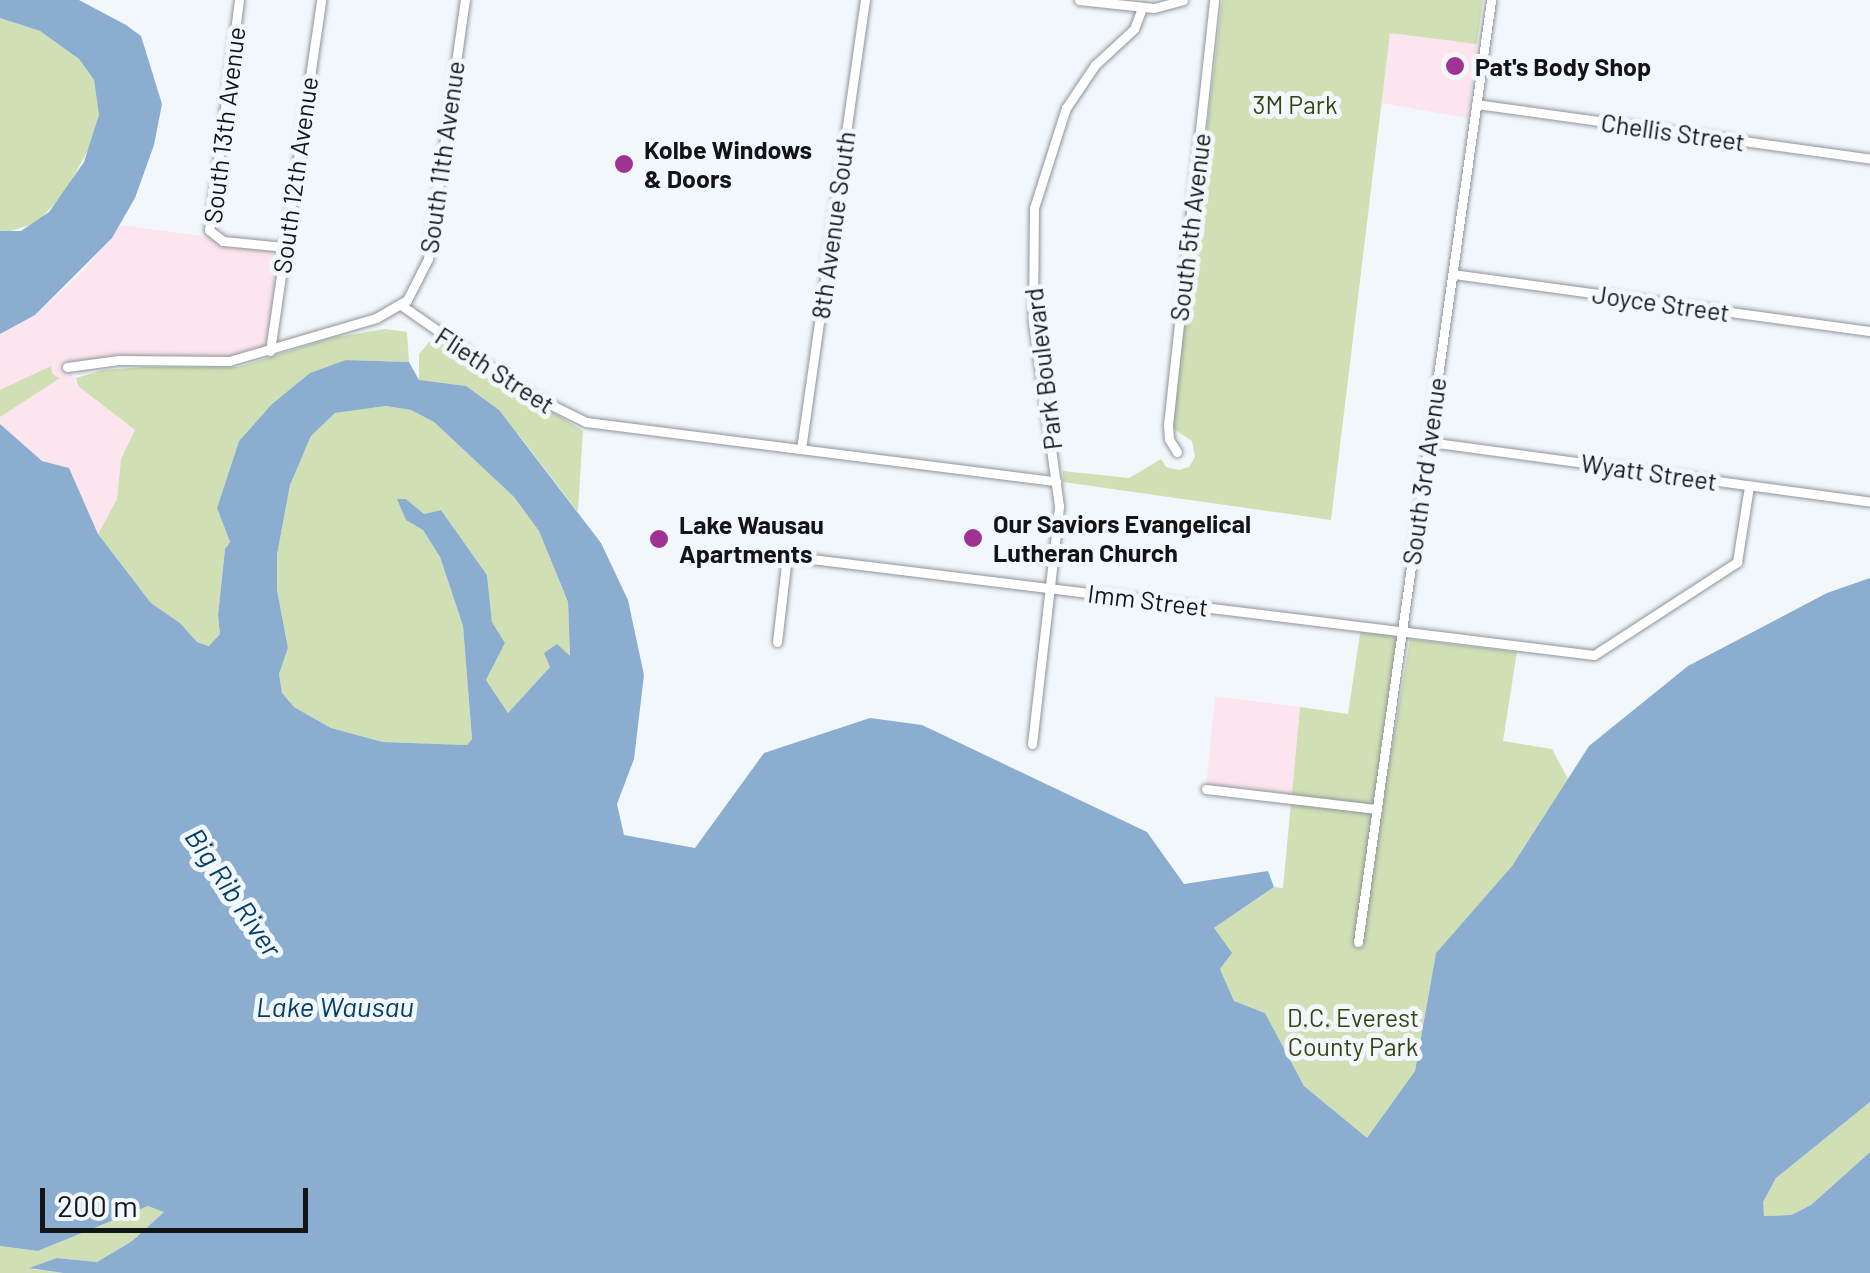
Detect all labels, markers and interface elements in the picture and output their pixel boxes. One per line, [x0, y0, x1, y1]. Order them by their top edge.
street label: South 13th Avenue [197, 25, 251, 225]
place label: Pat's Body Shop [1475, 51, 1651, 81]
marker: Pat's Body Shop [1444, 55, 1466, 77]
street label: South 11th Avenue [414, 59, 470, 255]
street label: South 12th Avenue [266, 75, 324, 275]
park label: 3M Park [1253, 89, 1337, 119]
street label: Chellis Street [1599, 107, 1747, 157]
street label: 8th Avenue South [805, 129, 861, 321]
street label: South 5th Avenue [1164, 131, 1216, 323]
place label: Kolbe Windows & Doors [644, 135, 812, 194]
marker: Kolbe Windows & Doors [613, 153, 635, 175]
street label: Joyce Street [1591, 279, 1731, 327]
street label: Park Boulevard [1018, 286, 1068, 452]
street label: Flieth Street [430, 321, 560, 419]
street label: South 3rd Avenue [1396, 375, 1452, 567]
street label: Wyatt Street [1579, 448, 1719, 496]
place label: Our Saviors Evangelical Lutheran Church [993, 509, 1251, 568]
place label: Lake Wausau Apartments [679, 510, 824, 569]
marker: Our Saviors Evangelical Lutheran Church [962, 527, 984, 549]
marker: Lake Wausau Apartments [648, 528, 670, 550]
street label: Imm Street [1086, 578, 1210, 622]
water label: Big Rib River [179, 821, 289, 963]
water label: Lake Wausau [256, 989, 414, 1023]
park label: D.C. Everest County Park [1287, 1003, 1419, 1062]
scale bar [45, 1168, 312, 1230]
text: 200 m [57, 1187, 138, 1223]

